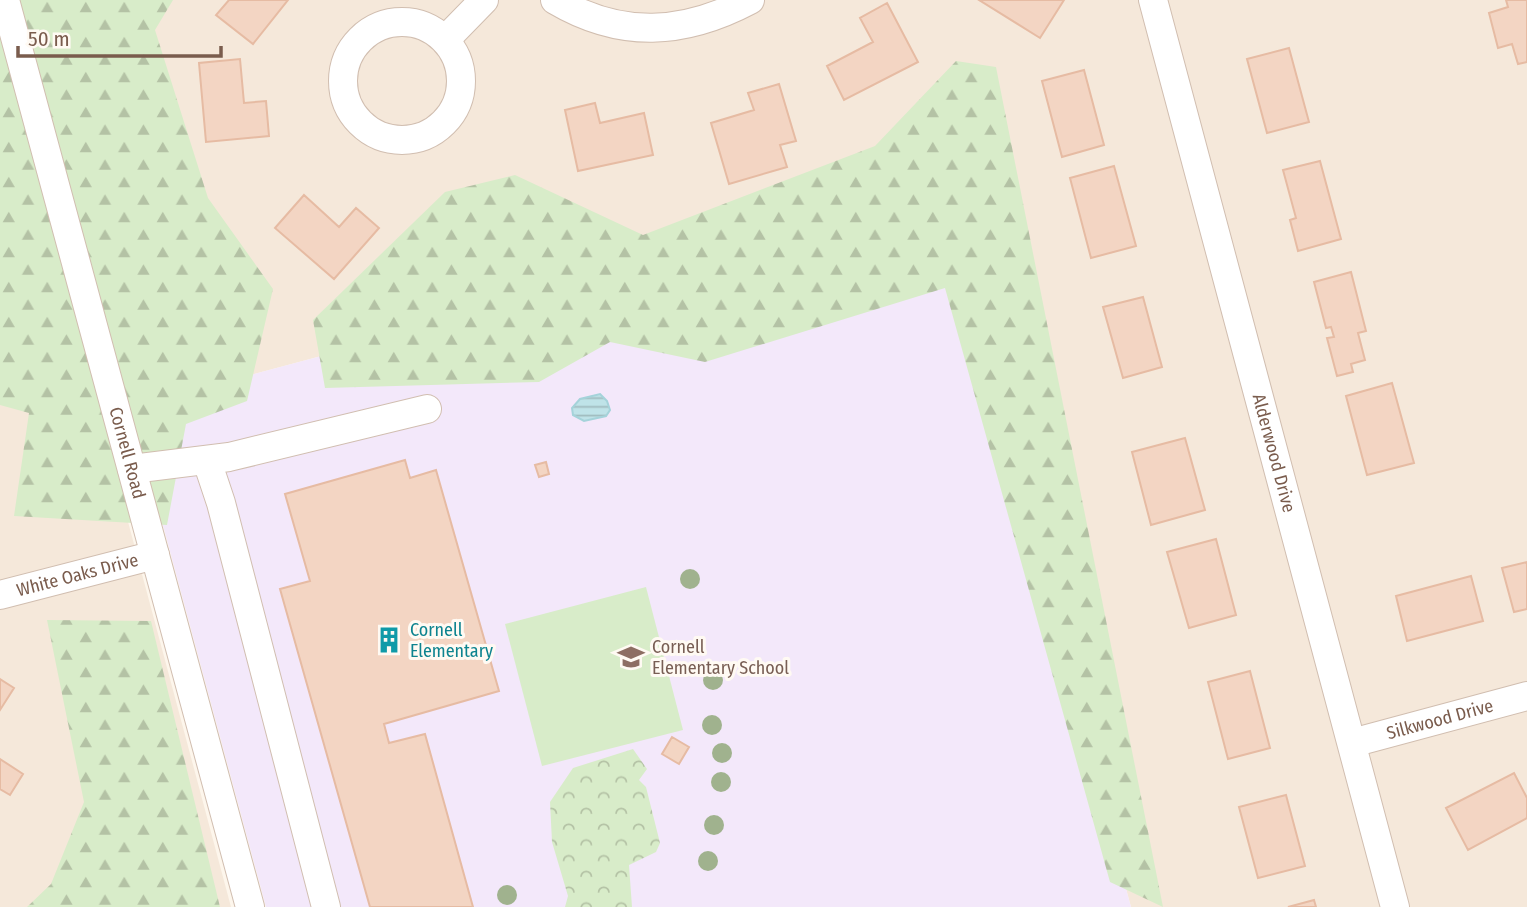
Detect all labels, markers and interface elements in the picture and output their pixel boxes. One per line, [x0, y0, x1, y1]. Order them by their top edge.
scale bar [18, 14, 220, 58]
text: 50 m [28, 26, 70, 52]
street label: Alderwood Drive [1248, 391, 1300, 515]
street label: Cornell Road [104, 404, 150, 501]
street label: White Oaks Drive [14, 549, 141, 601]
place label: Cornell Elementary [410, 619, 493, 662]
building icon: Cornell Elementary [374, 625, 404, 655]
place label: Cornell Elementary School [652, 636, 789, 679]
school or university icon: Cornell Elementary School [616, 642, 646, 672]
street label: Silkwood Drive [1384, 695, 1496, 744]

